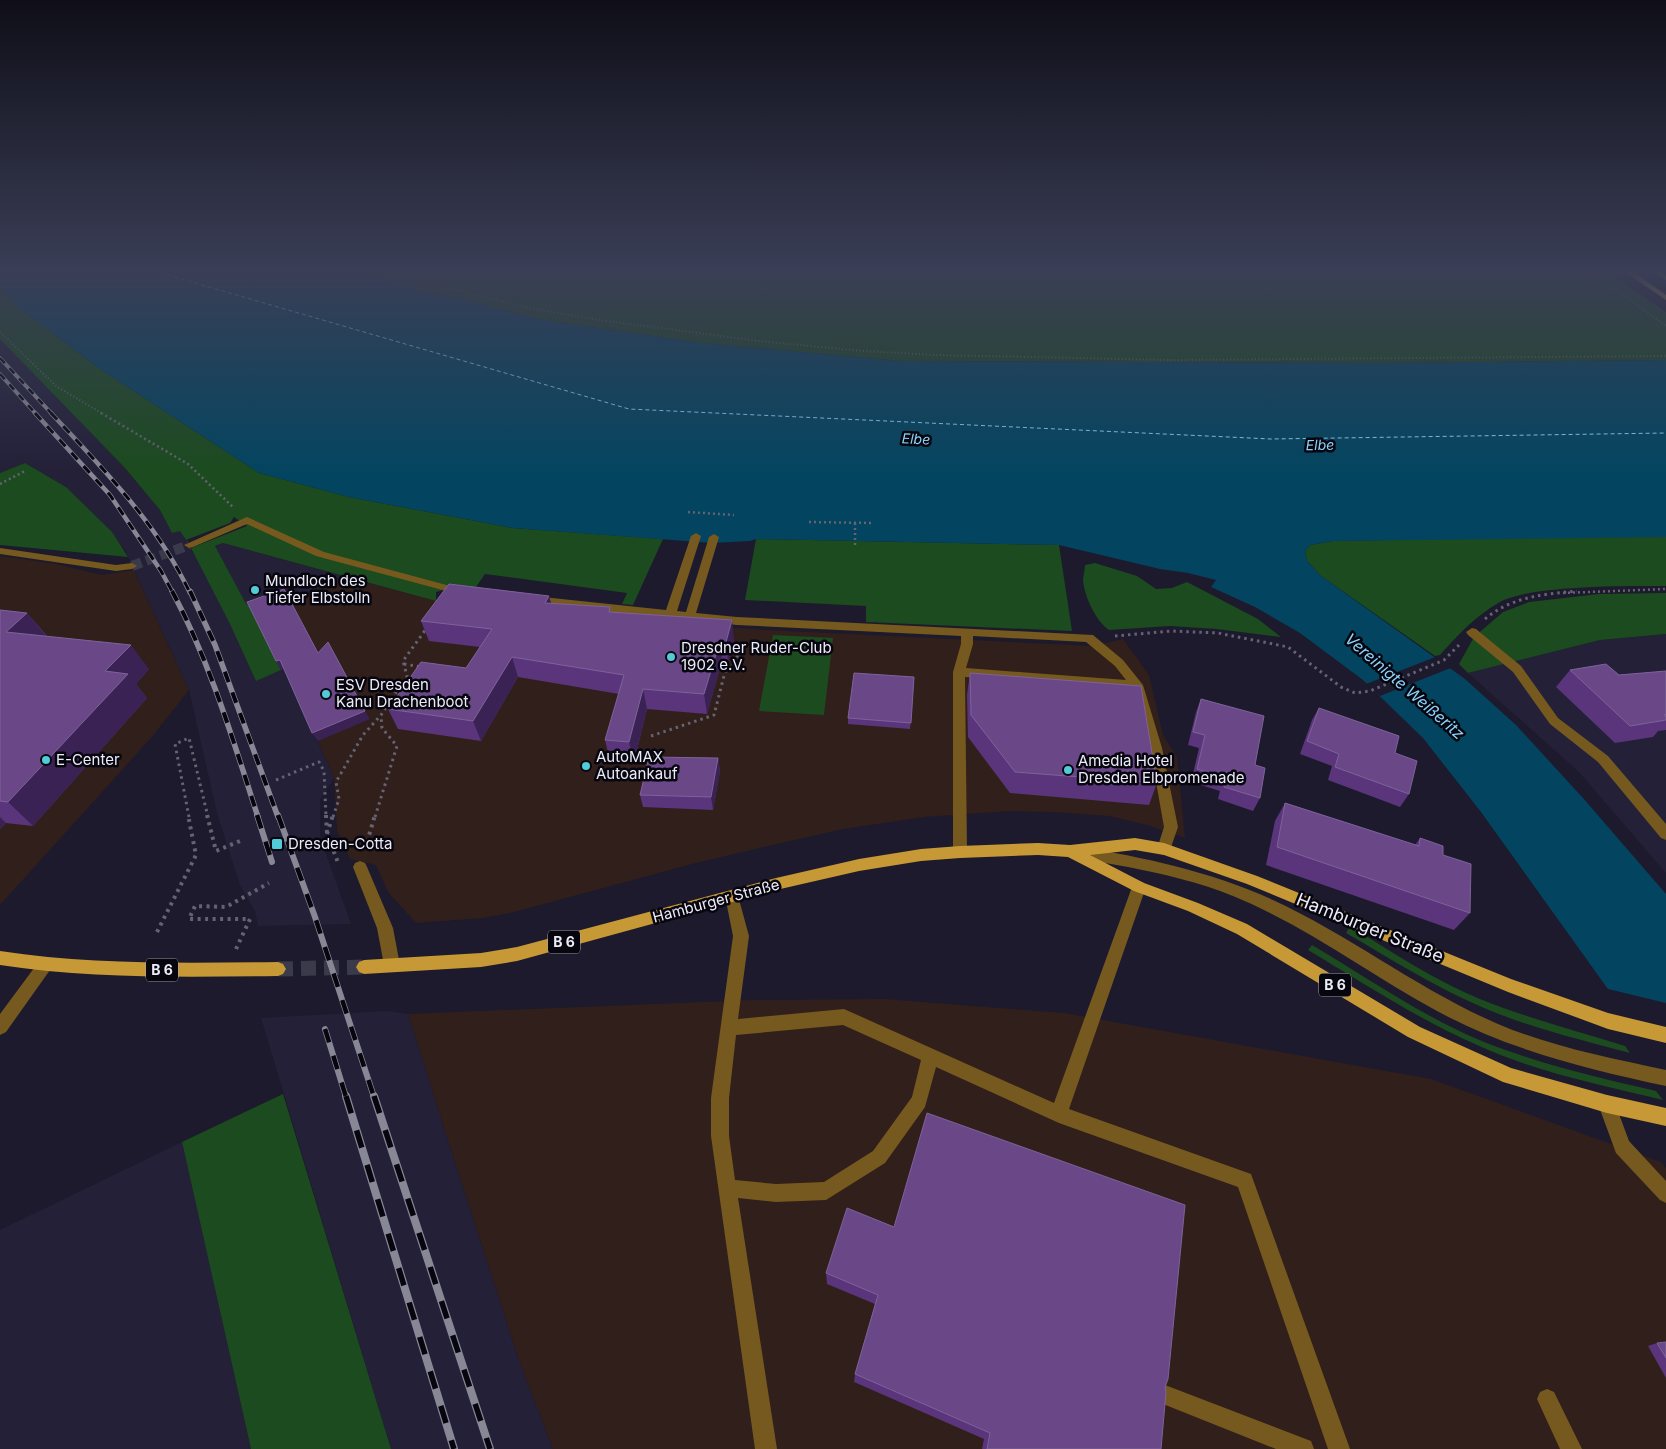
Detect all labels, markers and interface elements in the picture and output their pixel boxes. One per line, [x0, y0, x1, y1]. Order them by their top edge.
water label: Elbe [901, 429, 931, 448]
water label: Elbe [1306, 436, 1334, 453]
place label: Mundloch des Tiefer Elbstolln [265, 571, 370, 607]
marker: Mundloch des Tiefer Elbstolln [249, 584, 261, 596]
water label: Vereinigte Weißeritz [1341, 629, 1469, 743]
place label: Dresdner Ruder-Club 1902 e.V. [681, 638, 832, 674]
marker: Dresdner Ruder-Club 1902 e.V. [665, 651, 677, 663]
place label: ESV Dresden Kanu Drachenboot [336, 675, 469, 711]
marker: ESV Dresden Kanu Drachenboot [320, 688, 332, 700]
place label: AutoMAX Autoankauf [596, 747, 678, 783]
place label: E-Center [56, 750, 120, 769]
place label: Amedia Hotel Dresden Elbpromenade [1078, 751, 1244, 787]
marker: E-Center [40, 754, 52, 766]
marker: AutoMAX Autoankauf [580, 760, 592, 772]
marker: Amedia Hotel Dresden Elbpromenade [1062, 764, 1074, 776]
place label: Dresden-Cotta [288, 834, 392, 853]
marker: Dresden-Cotta [270, 837, 284, 851]
street label: Hamburger Straße [650, 874, 781, 927]
street label: Hamburger Straße [1294, 888, 1447, 967]
road number: B 6 [548, 930, 580, 954]
road number: B 6 [146, 958, 178, 982]
road number: B 6 [1319, 974, 1351, 996]

